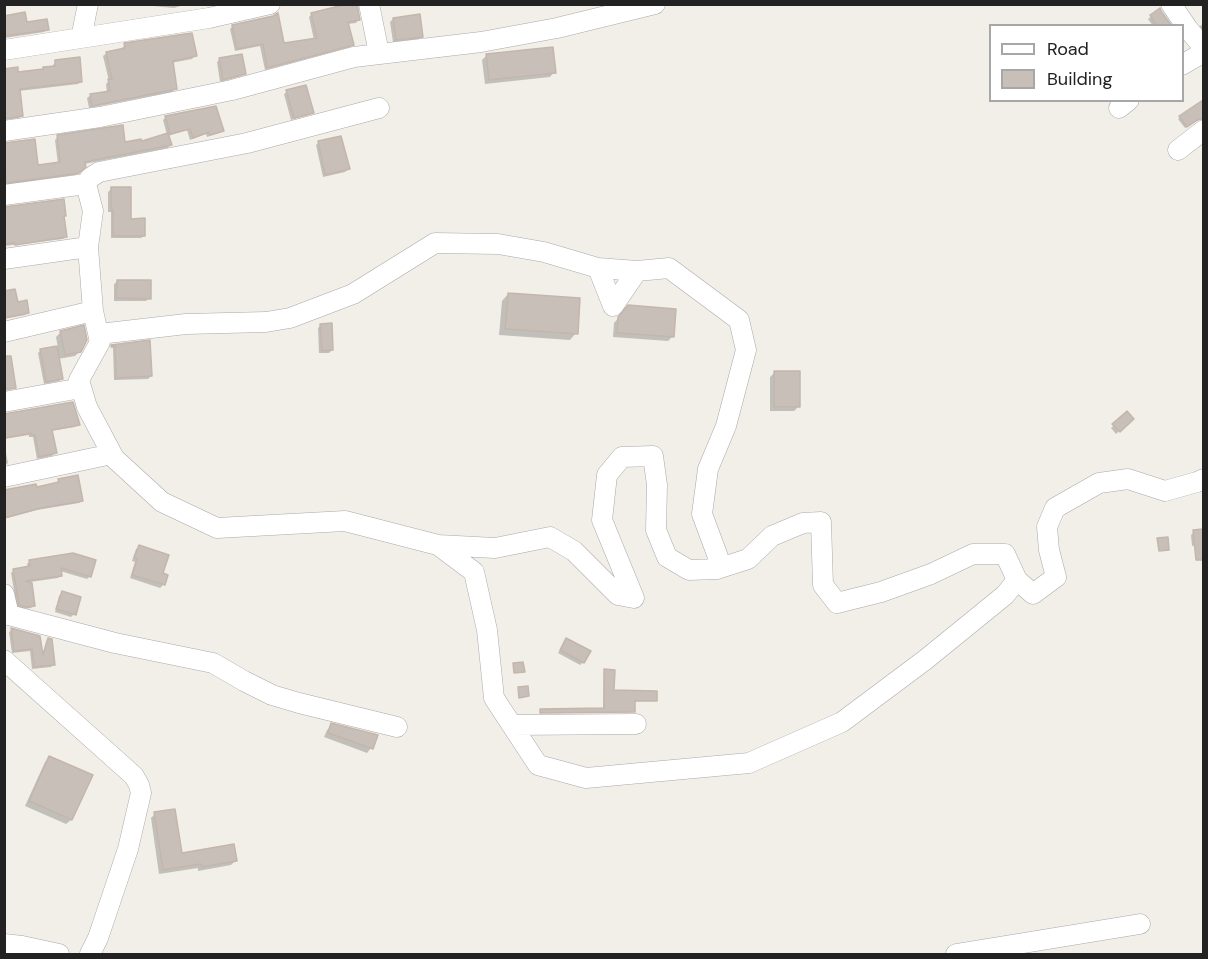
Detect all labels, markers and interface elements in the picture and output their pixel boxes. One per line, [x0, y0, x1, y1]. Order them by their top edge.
legend [989, 24, 1184, 102]
text: Road [1047, 37, 1089, 61]
text: Building [1047, 67, 1112, 91]

